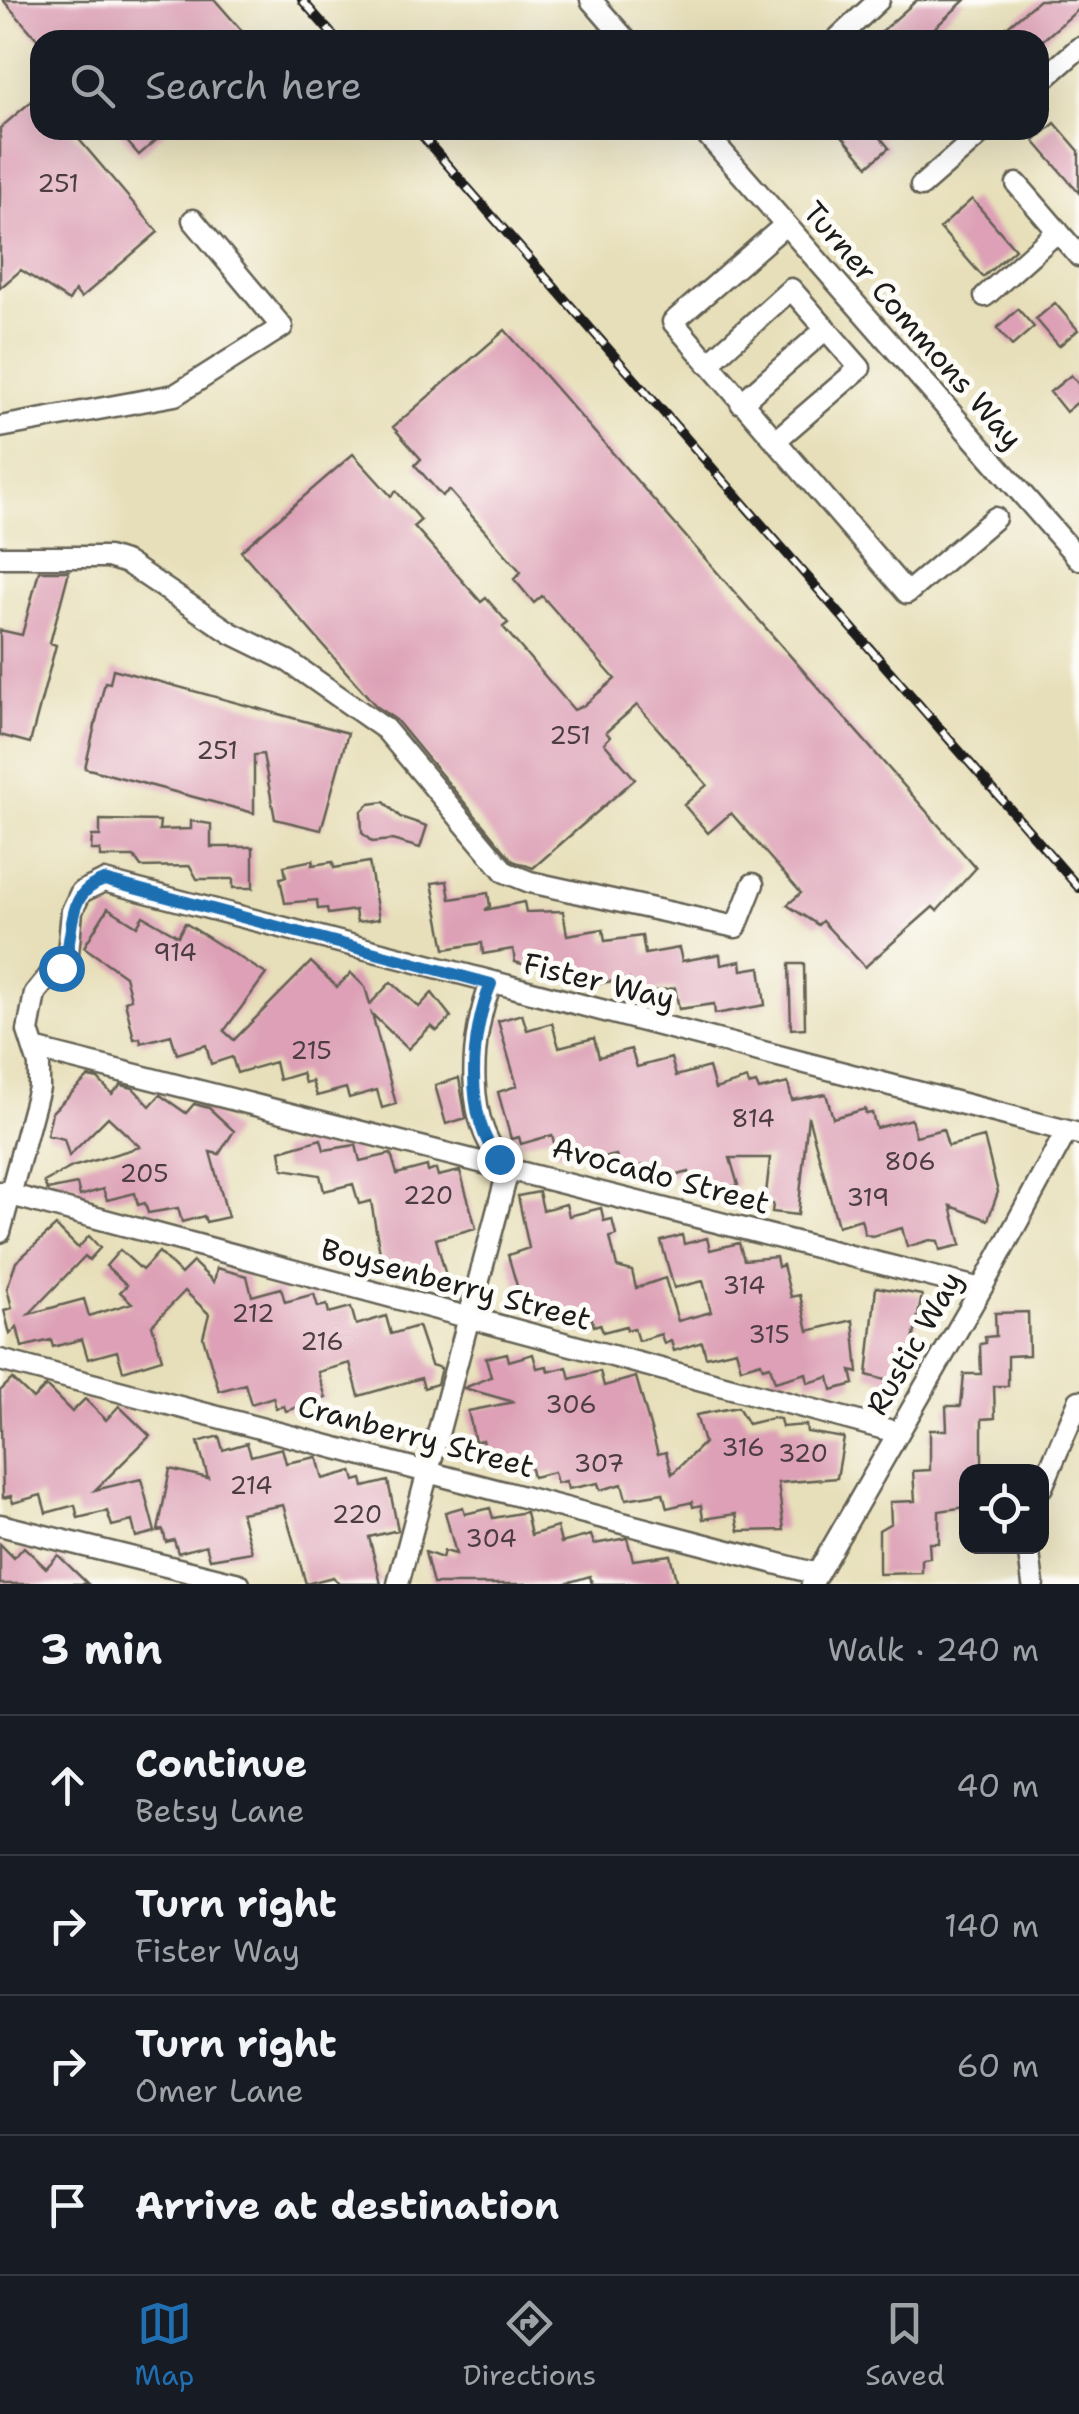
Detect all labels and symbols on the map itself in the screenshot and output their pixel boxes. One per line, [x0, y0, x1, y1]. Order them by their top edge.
house number: 251 [37, 166, 79, 200]
street label: Turner Commons Way [794, 192, 1032, 458]
house number: 251 [549, 718, 591, 752]
house number: 251 [196, 733, 238, 767]
house number: 914 [153, 935, 197, 969]
street label: Fister Way [519, 942, 679, 1020]
route start [39, 946, 85, 992]
house number: 215 [290, 1033, 332, 1067]
house number: 814 [731, 1101, 775, 1135]
street label: Avocado Street [548, 1126, 774, 1224]
route end [477, 1137, 523, 1183]
house number: 806 [884, 1144, 936, 1178]
house number: 205 [119, 1156, 169, 1190]
house number: 220 [403, 1178, 453, 1212]
house number: 319 [846, 1180, 890, 1214]
street label: Boysenberry Street [316, 1228, 596, 1340]
street label: Rustic Way [856, 1263, 972, 1423]
house number: 314 [723, 1268, 766, 1302]
house number: 212 [232, 1296, 274, 1330]
house number: 315 [748, 1317, 790, 1351]
house number: 216 [300, 1324, 344, 1358]
street label: Cranberry Street [293, 1385, 539, 1487]
house number: 306 [545, 1387, 597, 1421]
house number: 316 [721, 1430, 765, 1464]
house number: 320 [778, 1436, 828, 1470]
house number: 307 [574, 1446, 624, 1480]
house number: 214 [229, 1468, 273, 1502]
house number: 220 [332, 1497, 382, 1531]
house number: 304 [465, 1521, 517, 1555]

